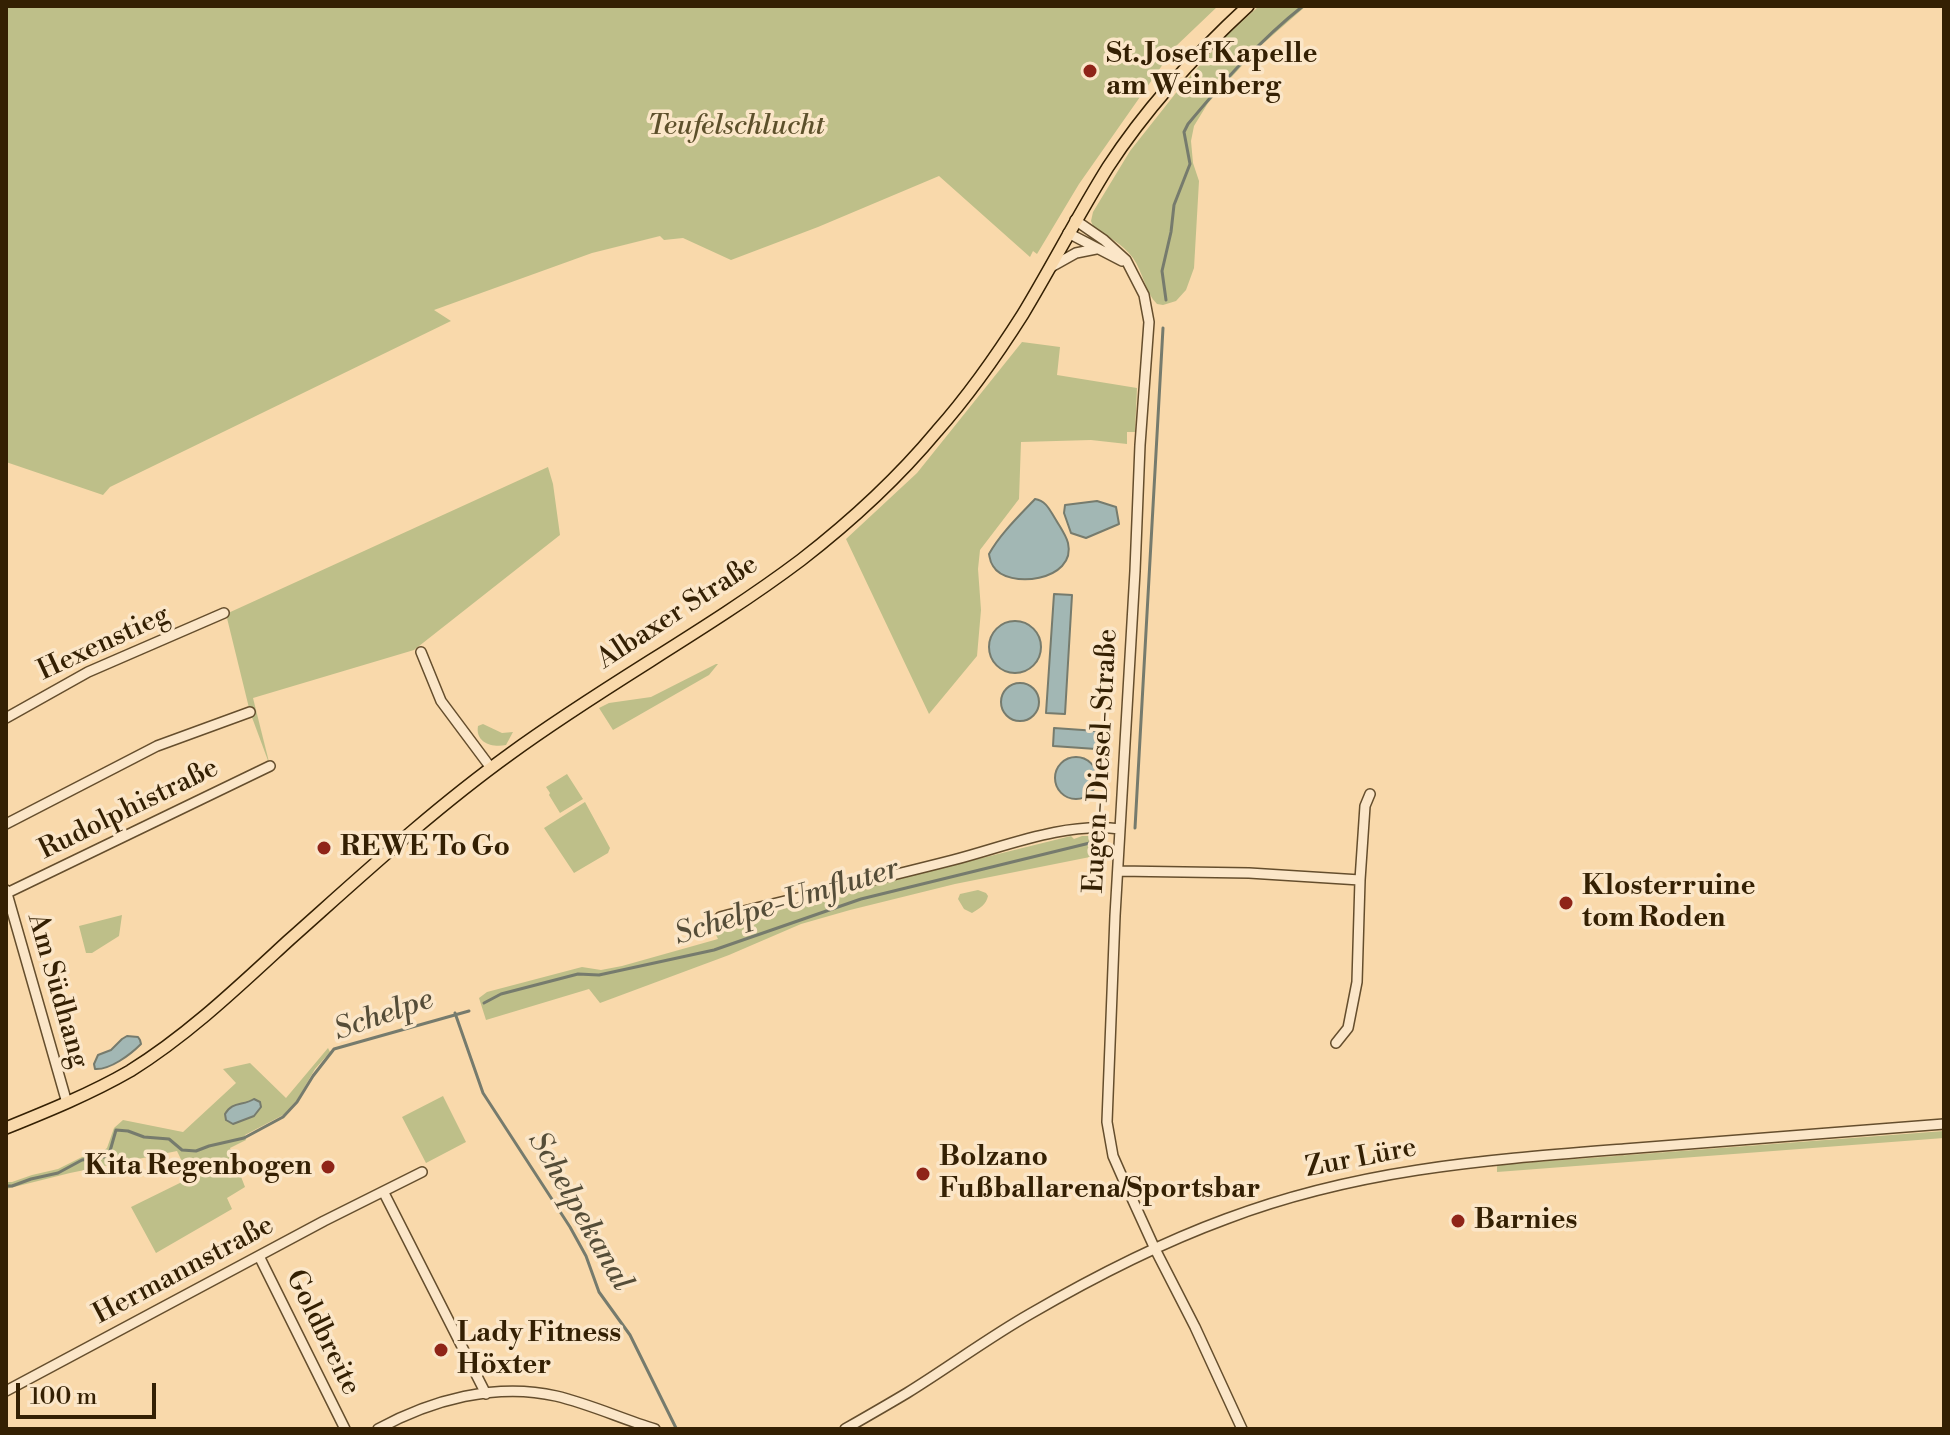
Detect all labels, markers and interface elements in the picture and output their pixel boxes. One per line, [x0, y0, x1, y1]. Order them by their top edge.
place label: St. Josef Kapelle am Weinberg [1106, 38, 1318, 104]
marker: St. Josef Kapelle am Weinberg [1081, 62, 1099, 80]
park label: Teufelschlucht [647, 110, 825, 144]
street label: Albaxer Straße [591, 548, 765, 678]
street label: Hexenstieg [33, 599, 175, 689]
street label: Eugen-Diesel-Straße [1078, 628, 1126, 894]
street label: Rudolphistraße [34, 752, 224, 868]
place label: REWE To Go [340, 831, 510, 865]
marker: REWE To Go [315, 839, 333, 857]
water label: Schelpe-Umfluter [670, 852, 904, 954]
place label: Klosterruine tom Roden [1582, 870, 1755, 936]
marker: Klosterruine tom Roden [1557, 894, 1575, 912]
street label: Am Südhang [19, 910, 95, 1072]
water label: Schelpe [330, 982, 438, 1050]
water label: Schelpekanal [519, 1126, 639, 1298]
street label: Zur Lüre [1303, 1132, 1419, 1186]
place label: Bolzano Fußballarena/Sportsbar [939, 1141, 1260, 1207]
place label: Kita Regenbogen [85, 1150, 312, 1184]
marker: Kita Regenbogen [319, 1158, 337, 1176]
marker: Bolzano Fußballarena/Sportsbar [914, 1165, 932, 1183]
place label: Barnies [1474, 1204, 1578, 1238]
street label: Hermannstraße [88, 1209, 280, 1333]
marker: Barnies [1449, 1212, 1467, 1230]
street label: Goldbreite [277, 1265, 367, 1401]
place label: Lady Fitness Höxter [457, 1317, 621, 1383]
marker: Lady Fitness Höxter [432, 1341, 450, 1359]
scale bar [20, 1367, 160, 1417]
text: 100 m [30, 1382, 97, 1412]

